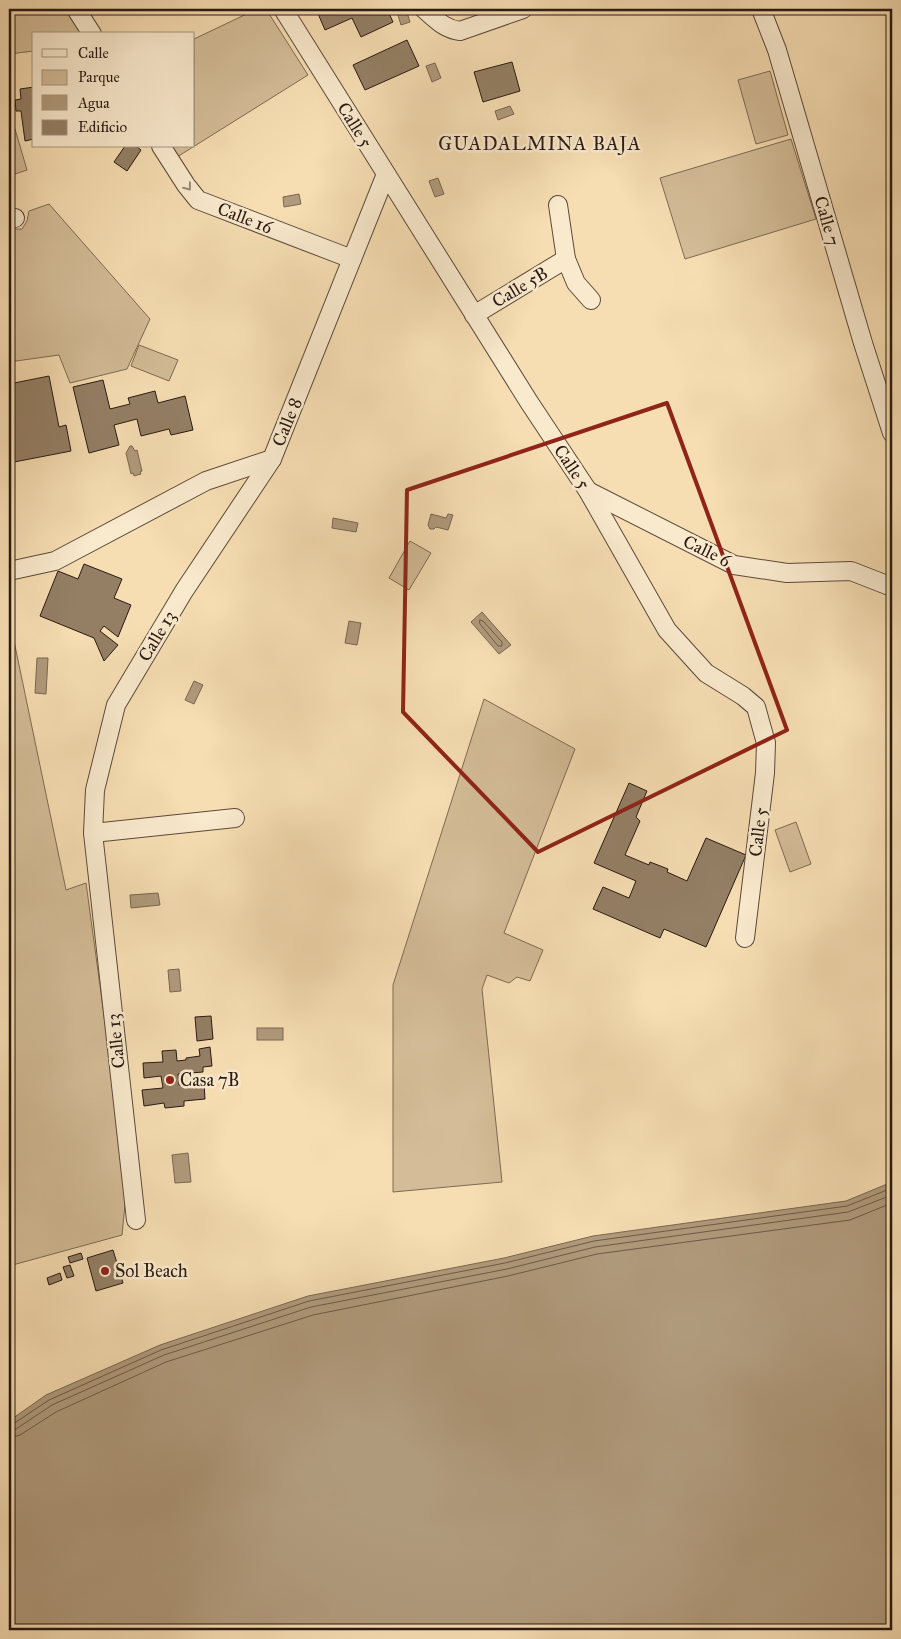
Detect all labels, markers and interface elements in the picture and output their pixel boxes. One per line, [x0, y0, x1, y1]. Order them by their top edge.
legend [32, 32, 195, 148]
text: Calle [78, 44, 109, 62]
text: Parque [78, 68, 120, 87]
text: Agua [77, 94, 110, 112]
street label: Calle 5 [333, 98, 378, 152]
text: Edificio [78, 118, 127, 136]
district label: GUADALMINA BAJA [438, 132, 642, 156]
one-way arrow [182, 181, 191, 191]
street label: Calle 7 [809, 194, 845, 248]
street label: Calle 16 [214, 197, 276, 239]
street label: Calle 5B [488, 262, 552, 312]
street label: Calle 8 [267, 394, 307, 450]
street label: Calle 5 [549, 440, 595, 494]
street label: Calle 6 [680, 530, 735, 572]
street label: Calle 13 [133, 607, 181, 665]
street label: Calle 5 [744, 806, 772, 858]
street label: Calle 13 [102, 1012, 130, 1070]
place label: Casa 7B [180, 1069, 239, 1091]
marker: Casa 7B [164, 1074, 176, 1086]
place label: Sol Beach [115, 1260, 188, 1282]
marker: Sol Beach [99, 1265, 111, 1277]

